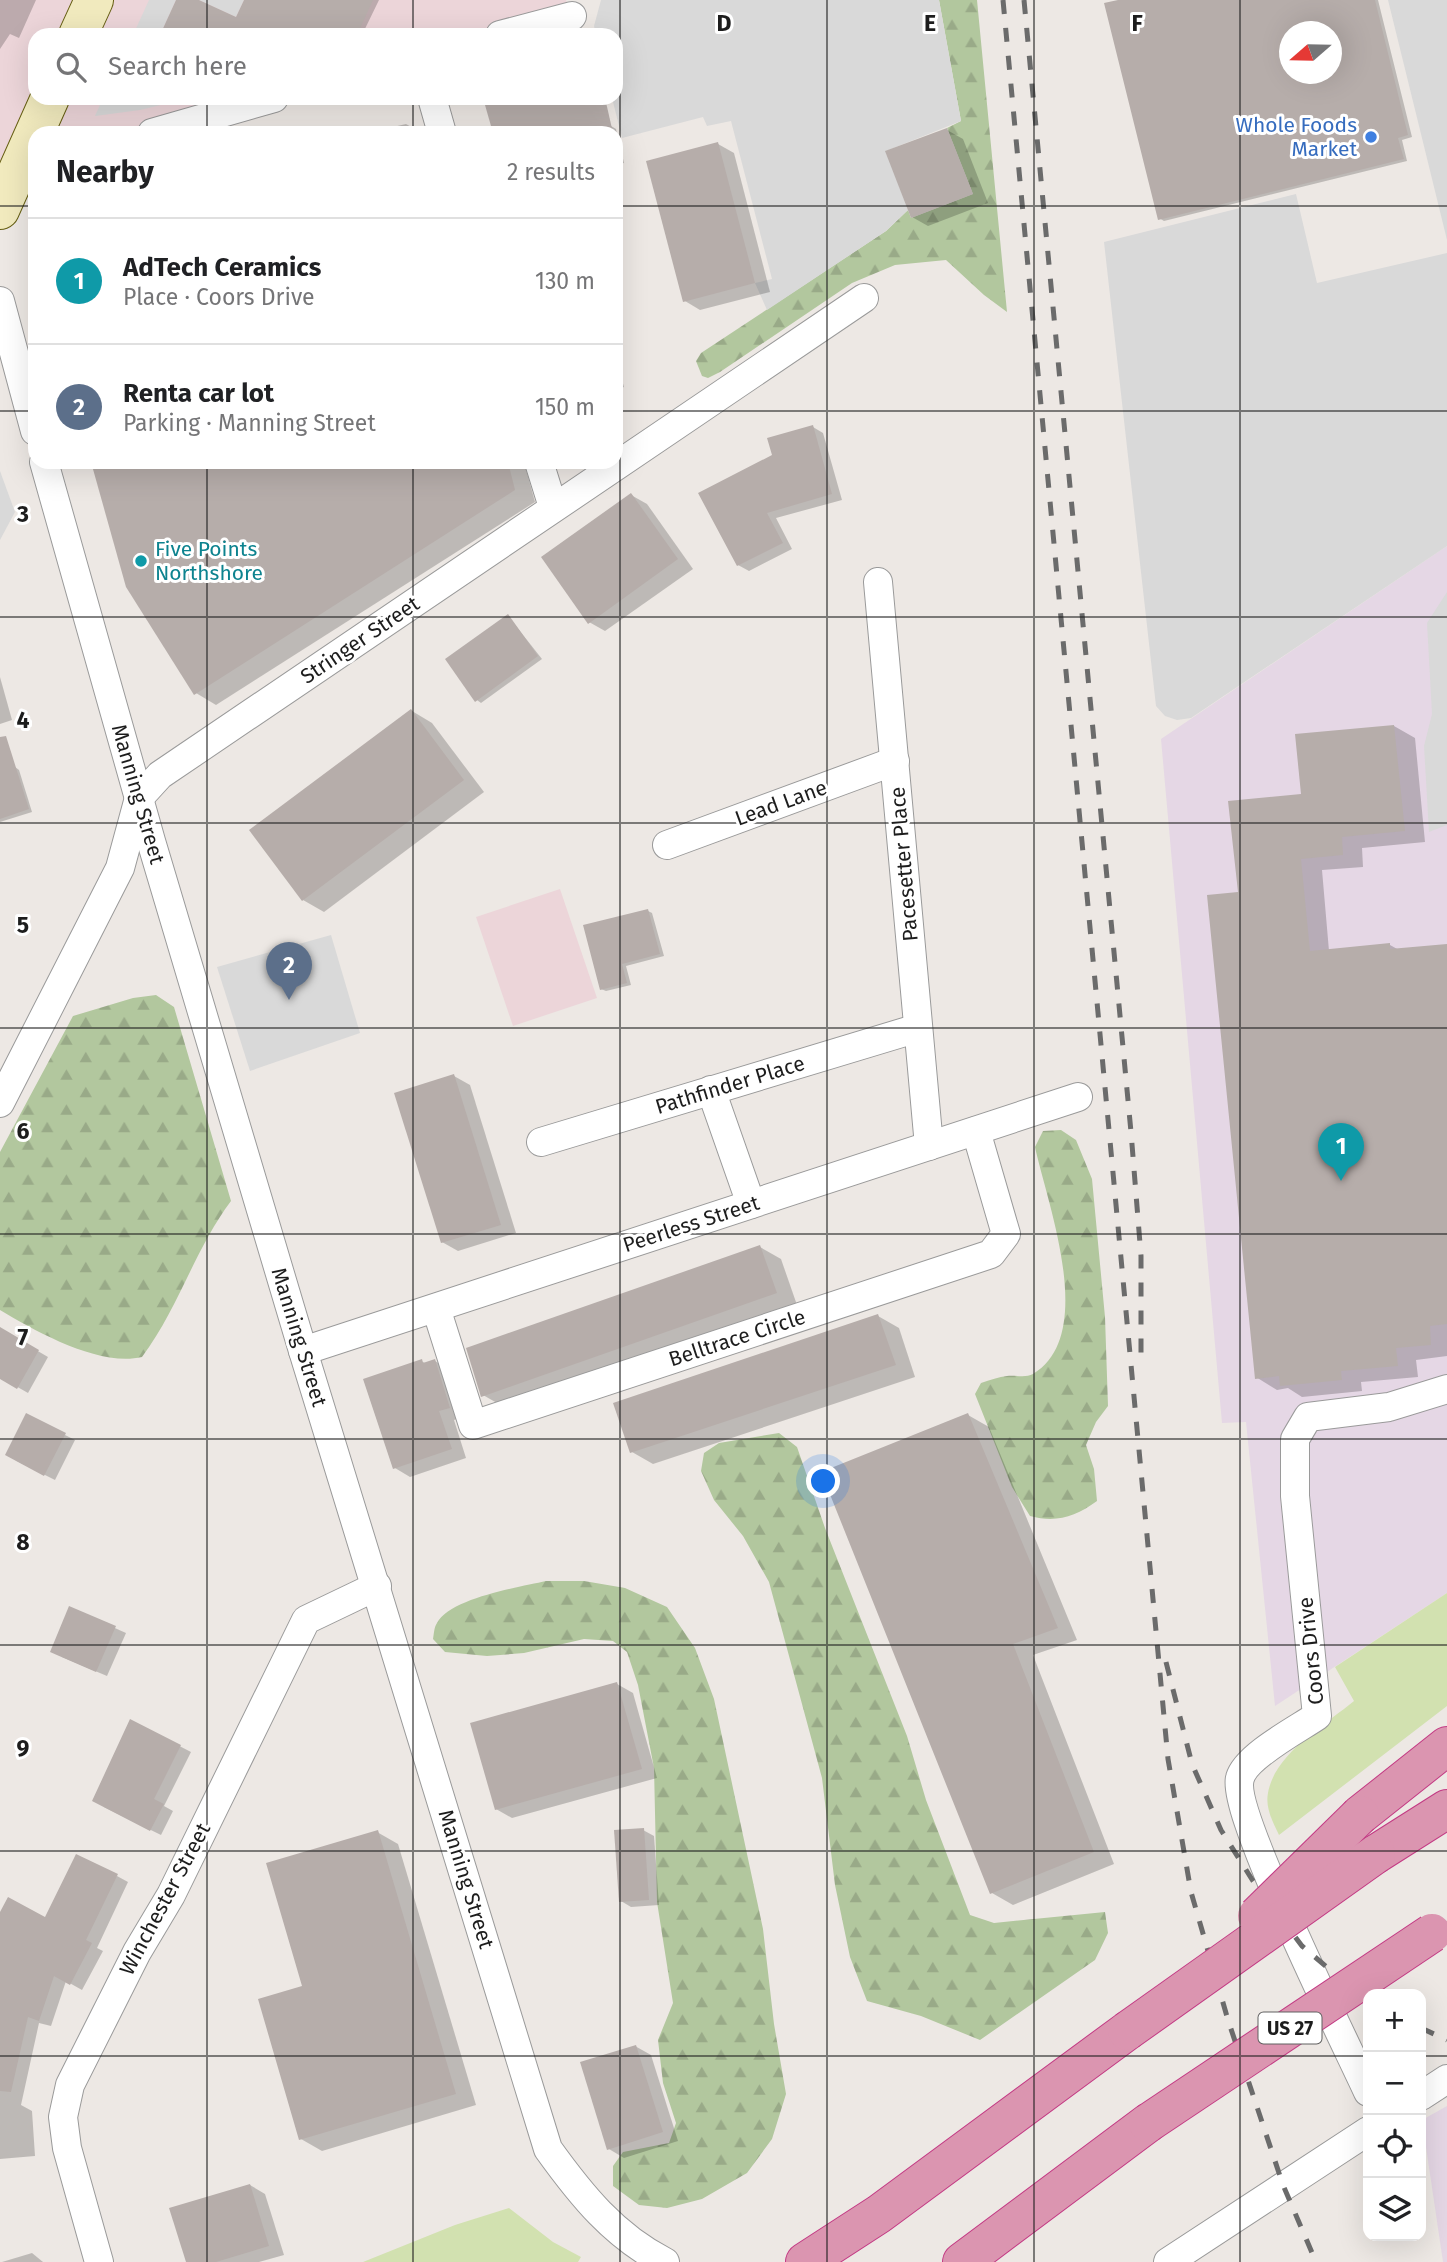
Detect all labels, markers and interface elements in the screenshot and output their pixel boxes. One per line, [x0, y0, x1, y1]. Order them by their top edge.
text: D [717, 9, 732, 37]
text: E [924, 9, 936, 37]
text: F [1131, 9, 1143, 37]
north arrow [1279, 21, 1342, 84]
search box [28, 28, 623, 105]
icon: search [52, 48, 90, 86]
text: Search here [108, 51, 247, 82]
place label: Whole Foods Market [1236, 112, 1357, 162]
marker: Whole Foods Market [1363, 129, 1379, 145]
text: Nearby [56, 154, 154, 190]
text: 2 results [507, 158, 595, 186]
text: AdTech Ceramics [123, 252, 321, 283]
text: 1 [74, 267, 84, 295]
text: 130 m [535, 267, 595, 295]
text: Place · Coors Drive [123, 283, 315, 311]
text: Renta car lot [123, 378, 274, 409]
text: 2 [73, 393, 85, 421]
text: 150 m [535, 393, 595, 421]
text: Parking · Manning Street [123, 409, 376, 437]
text: 3 [16, 500, 29, 528]
place label: Five Points Northshore [155, 536, 263, 586]
marker: Five Points Northshore [133, 553, 149, 569]
street label: Stringer Street [296, 590, 425, 689]
text: 4 [17, 706, 30, 734]
street label: Manning Street [106, 721, 170, 867]
street label: Lead Lane [731, 774, 831, 832]
street label: Pacesetter Place [884, 786, 924, 942]
text: 5 [17, 911, 29, 939]
pin: 2 [266, 942, 312, 1000]
street label: Pathfinder Place [652, 1050, 808, 1120]
text: 6 [17, 1117, 30, 1145]
pin: 1 [1318, 1123, 1364, 1181]
street label: Peerless Street [619, 1190, 763, 1258]
street label: Manning Street [266, 1264, 333, 1410]
street label: Belltrace Circle [665, 1304, 809, 1372]
text: 7 [18, 1323, 29, 1351]
your location [806, 1464, 840, 1498]
text: 8 [16, 1528, 30, 1556]
street label: Coors Drive [1292, 1596, 1330, 1706]
text: 9 [17, 1734, 30, 1762]
street label: Manning Street [433, 1806, 500, 1952]
street label: Winchester Street [114, 1818, 216, 1980]
map controls [1363, 1989, 1426, 2241]
button: + [1363, 1989, 1426, 2052]
road number: US 27 [1258, 2012, 1322, 2044]
button: − [1363, 2052, 1426, 2115]
button: locate [1363, 2115, 1426, 2178]
button: layers [1363, 2178, 1426, 2241]

